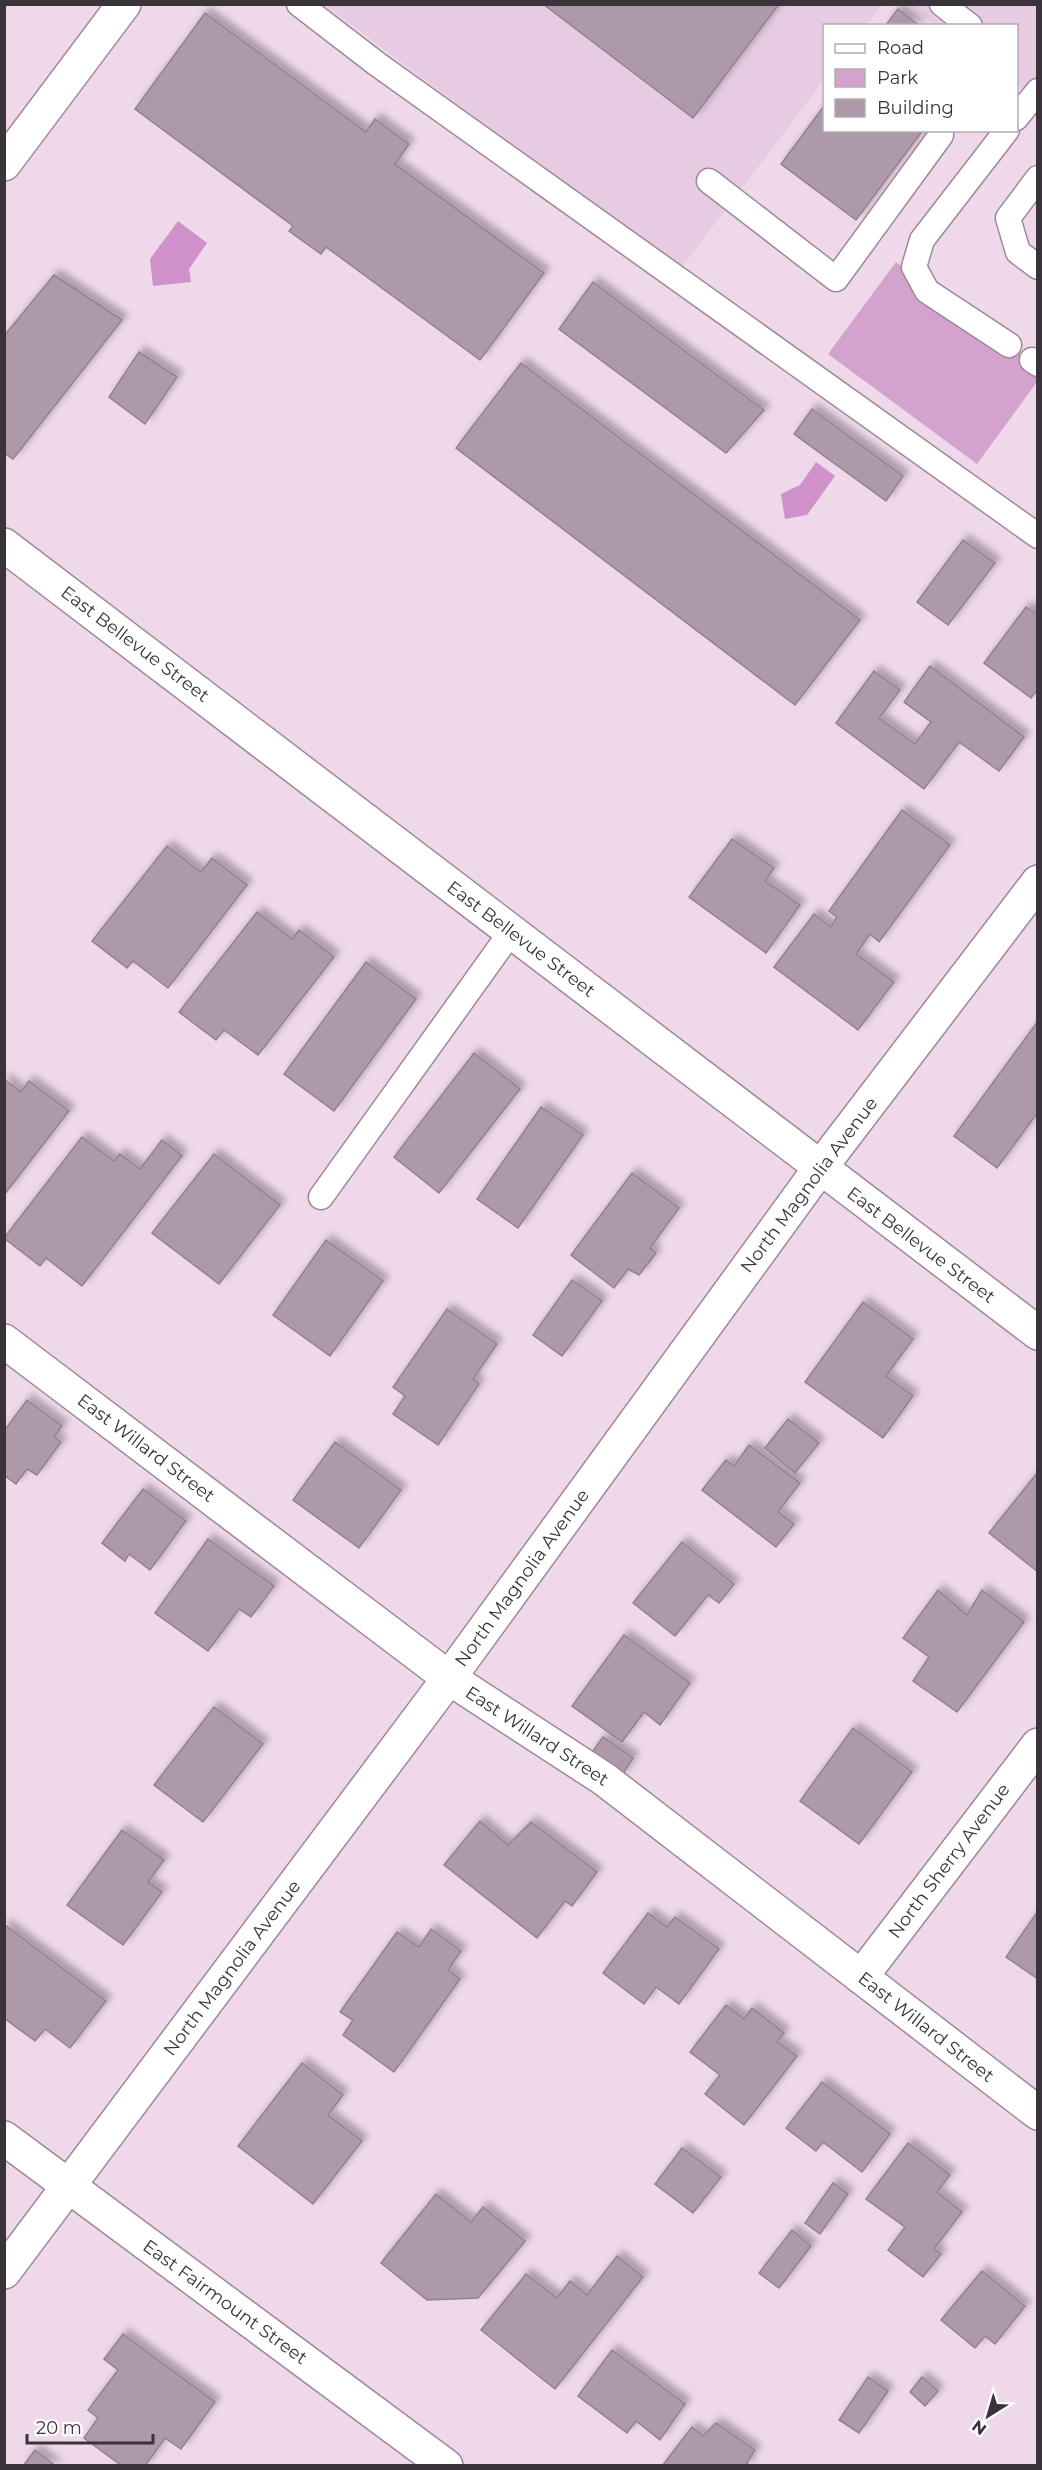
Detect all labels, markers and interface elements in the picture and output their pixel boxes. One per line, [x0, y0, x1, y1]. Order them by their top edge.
legend [823, 24, 1018, 132]
text: Road [877, 37, 924, 59]
text: Park [877, 67, 918, 89]
text: Building [877, 97, 954, 119]
street label: East Bellevue Street [56, 581, 214, 707]
street label: East Bellevue Street [442, 876, 600, 1002]
street label: North Magnolia Avenue [736, 1093, 882, 1277]
street label: East Bellevue Street [842, 1182, 1000, 1308]
street label: East Willard Street [73, 1389, 219, 1507]
street label: North Magnolia Avenue [450, 1485, 594, 1671]
street label: East Willard Street [461, 1681, 613, 1791]
street label: North Sherry Avenue [884, 1779, 1015, 1943]
street label: North Magnolia Avenue [159, 1876, 305, 2060]
street label: East Willard Street [854, 1967, 998, 2087]
street label: East Fairmount Street [138, 2235, 312, 2369]
north arrow [958, 2386, 1018, 2446]
scale bar [27, 2407, 153, 2445]
text: N [968, 2416, 990, 2439]
text: 20 m [36, 2417, 82, 2439]

